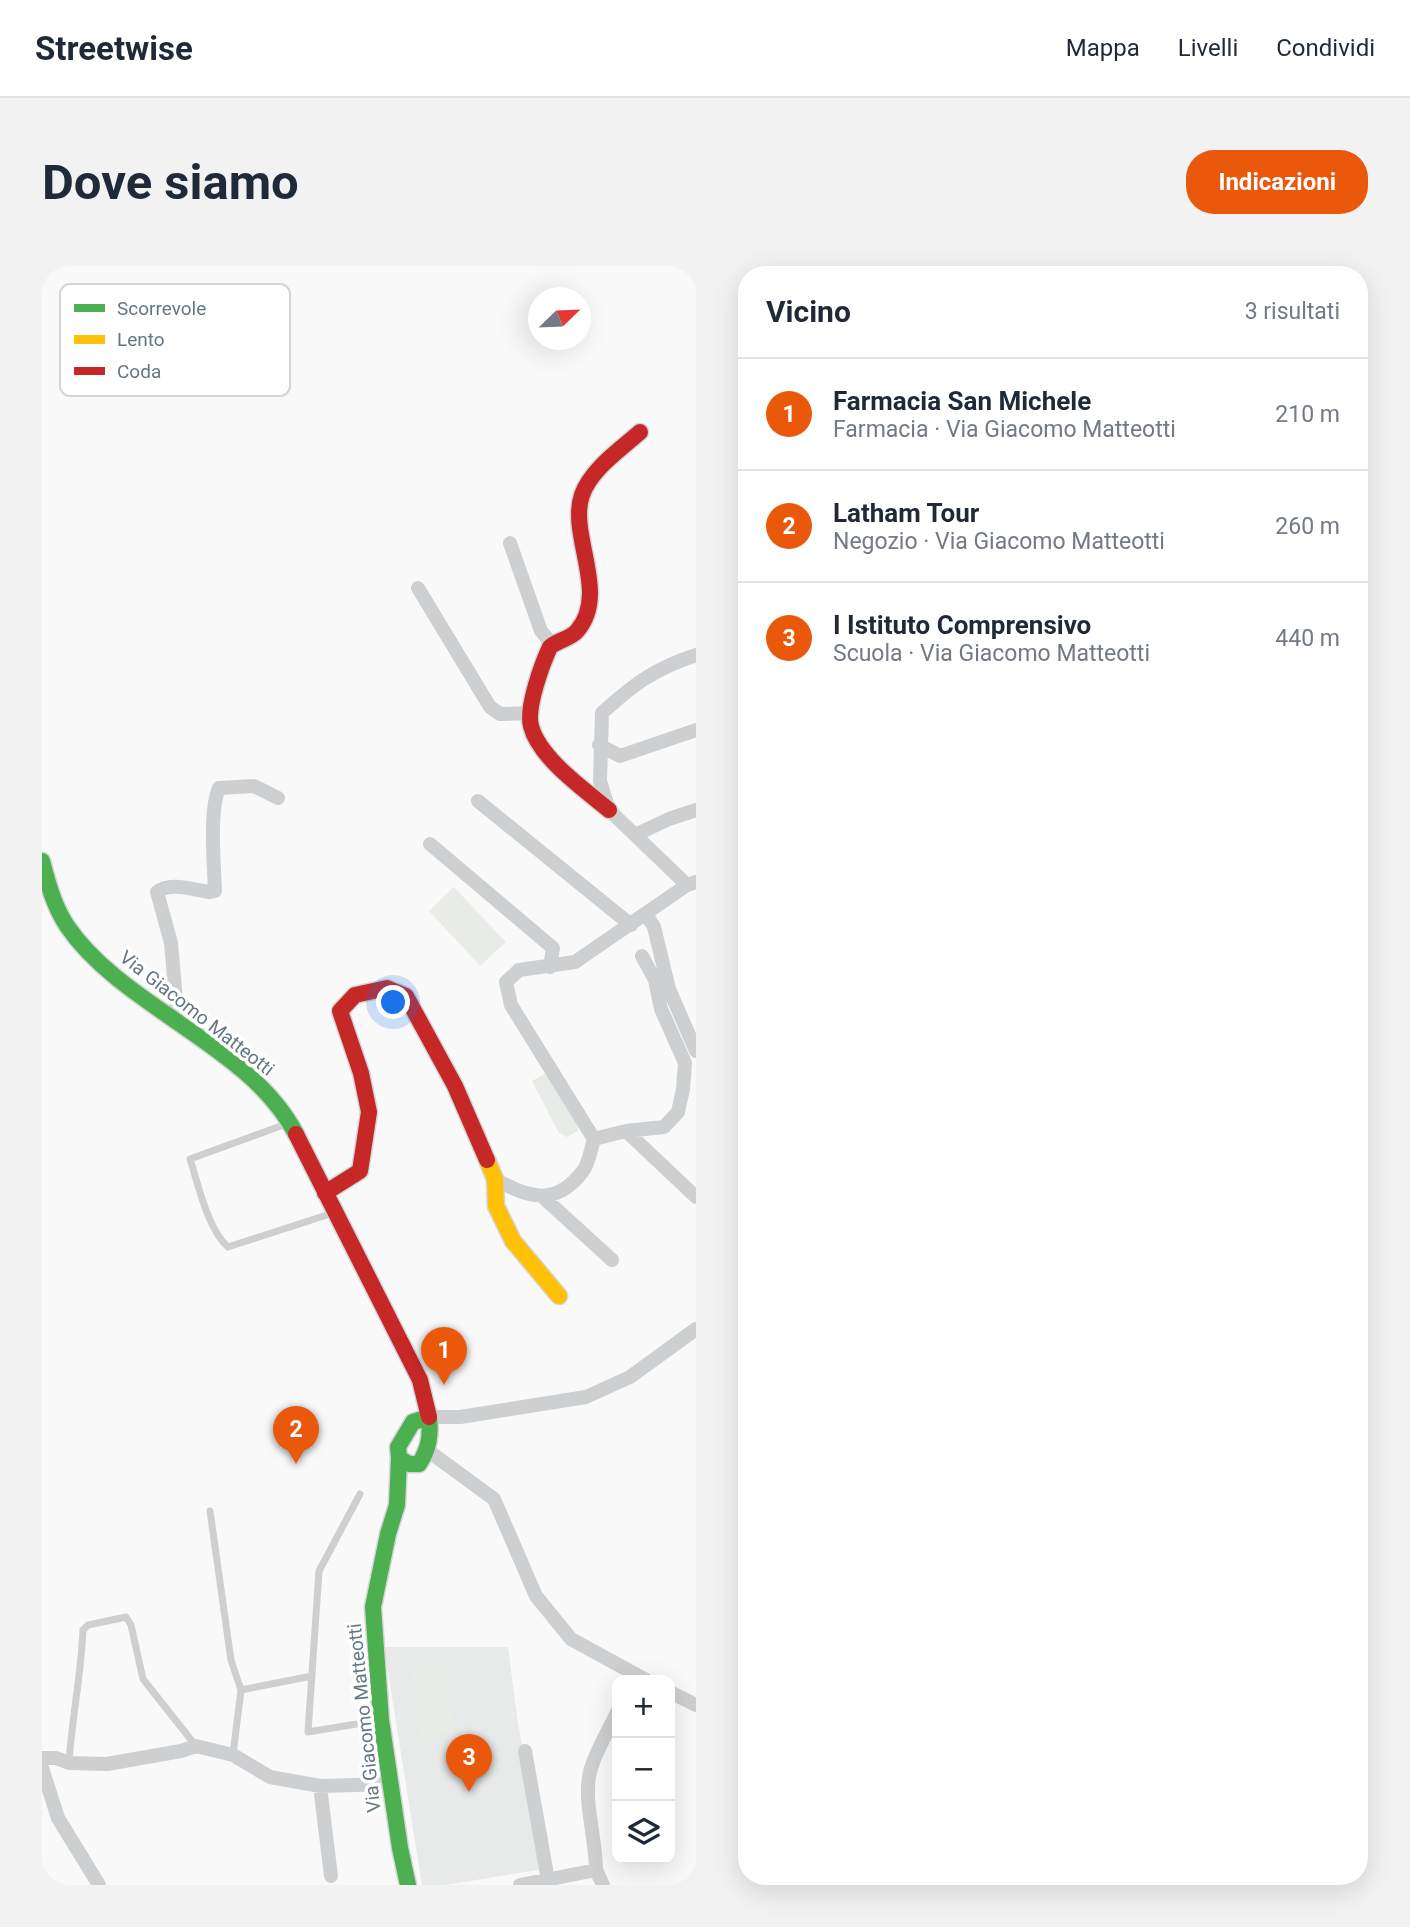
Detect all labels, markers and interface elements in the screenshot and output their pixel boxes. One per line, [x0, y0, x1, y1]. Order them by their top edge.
text: Streetwise [35, 29, 193, 68]
text: Mappa [1066, 34, 1140, 62]
text: Livelli [1178, 34, 1238, 62]
text: Condividi [1276, 34, 1375, 62]
button: Indicazioni [1186, 150, 1368, 214]
text: Dove siamo [42, 154, 299, 211]
legend [60, 284, 290, 396]
north arrow [528, 287, 591, 350]
text: Vicino [766, 294, 851, 329]
text: Scorrevole [117, 297, 206, 320]
text: 3 risultati [1245, 298, 1340, 325]
text: Lento [117, 328, 165, 351]
text: Coda [117, 360, 161, 383]
text: Farmacia San Michele [833, 386, 1091, 416]
text: 1 [782, 401, 796, 428]
text: 210 m [1275, 401, 1340, 428]
text: Farmacia · Via Giacomo Matteotti [833, 416, 1176, 443]
text: Latham Tour [833, 498, 979, 528]
text: 2 [782, 513, 796, 540]
text: 260 m [1275, 513, 1340, 540]
text: Negozio · Via Giacomo Matteotti [833, 528, 1165, 555]
text: I Istituto Comprensivo [833, 610, 1091, 640]
text: 3 [782, 625, 796, 652]
text: 440 m [1275, 625, 1340, 652]
text: Scuola · Via Giacomo Matteotti [833, 640, 1150, 667]
street label: Via Giacomo Matteotti [115, 945, 279, 1081]
your location [376, 985, 410, 1019]
pin: 1 [421, 1327, 467, 1385]
pin: 2 [273, 1406, 319, 1464]
street label: Via Giacomo Matteotti [343, 1622, 385, 1814]
map controls [612, 1675, 675, 1864]
button: + [612, 1675, 675, 1738]
pin: 3 [446, 1734, 492, 1792]
button: − [612, 1738, 675, 1801]
button: layers [612, 1801, 675, 1864]

